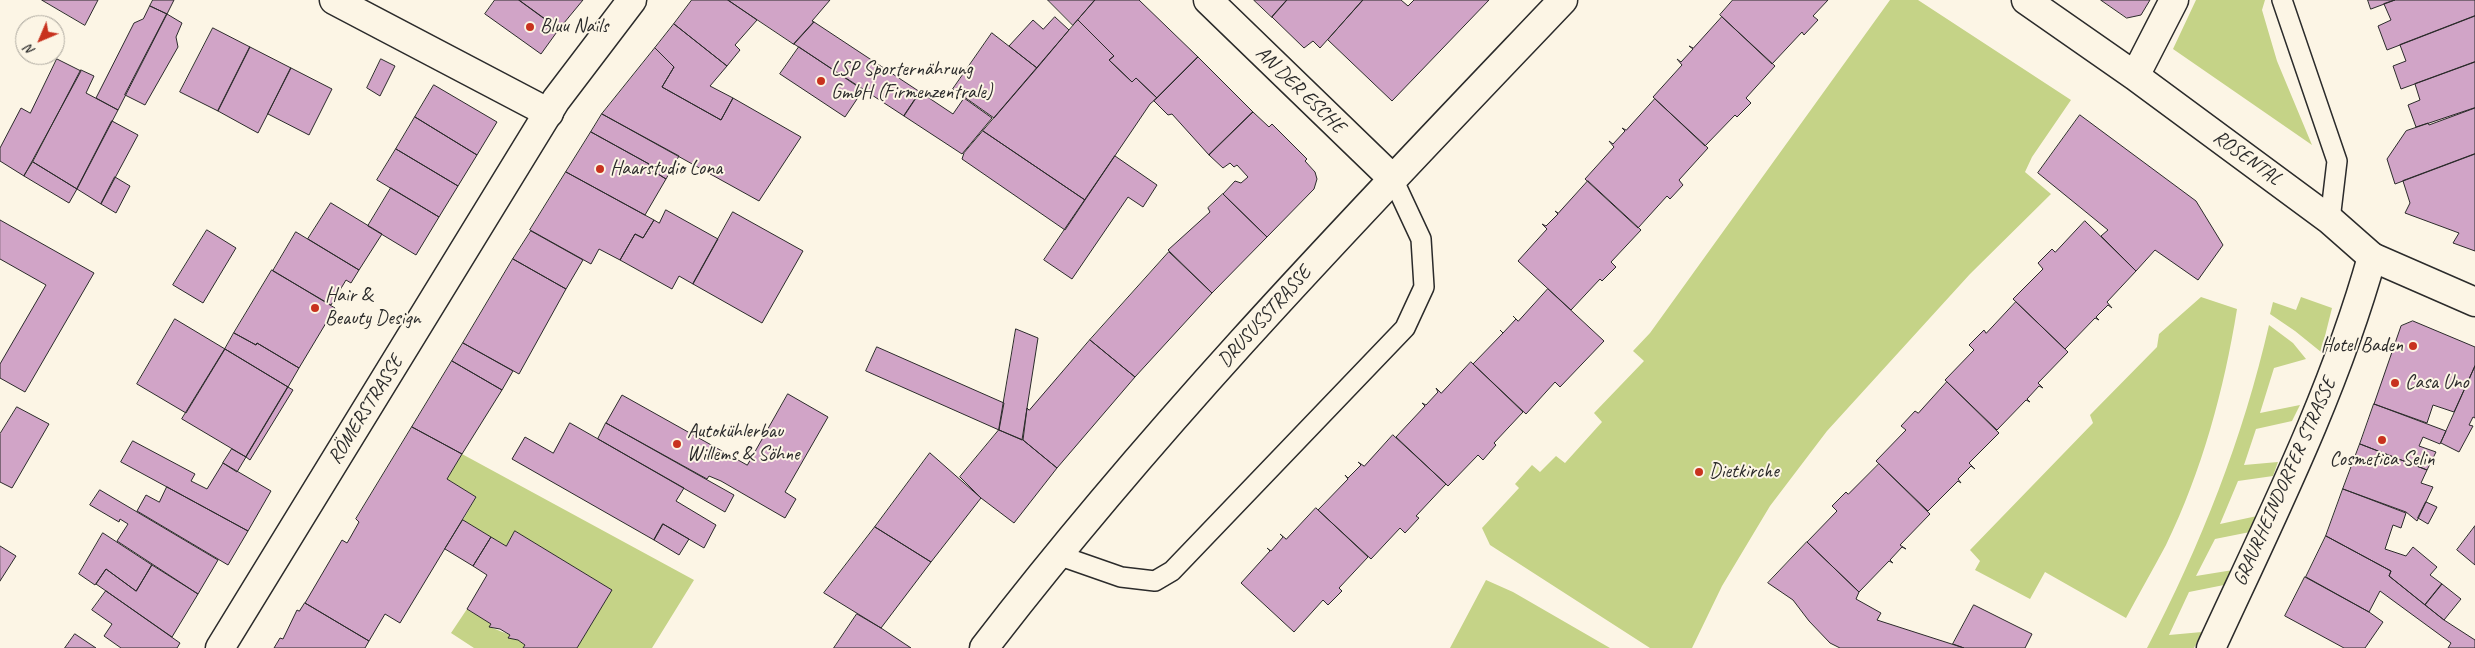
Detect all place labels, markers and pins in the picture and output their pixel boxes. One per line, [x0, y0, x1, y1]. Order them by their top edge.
place label: Bluu Nails [540, 15, 608, 39]
marker: Bluu Nails [524, 21, 536, 33]
place label: LSP Sporternährung GmbH (Firmenzentrale) [831, 58, 992, 105]
marker: LSP Sporternährung GmbH (Firmenzentrale) [815, 75, 827, 87]
place label: Haarstudio Lona [610, 157, 722, 181]
marker: Haarstudio Lona [594, 163, 606, 175]
place label: Hair & Beauty Design [325, 284, 421, 331]
marker: Hair & Beauty Design [309, 302, 321, 314]
place label: Hotel Baden [2321, 334, 2403, 358]
marker: Hotel Baden [2407, 340, 2419, 352]
place label: Casa Uno [2405, 371, 2469, 395]
marker: Casa Uno [2389, 377, 2401, 389]
place label: Autokühlerbau Willems & Söhne [687, 420, 800, 467]
marker: Cosmetica Selin [2376, 434, 2388, 446]
marker: Autokühlerbau Willems & Söhne [671, 438, 683, 450]
place label: Cosmetica Selin [2329, 448, 2435, 472]
place label: Dietkirche [1709, 460, 1779, 484]
marker: Dietkirche [1693, 466, 1705, 478]

